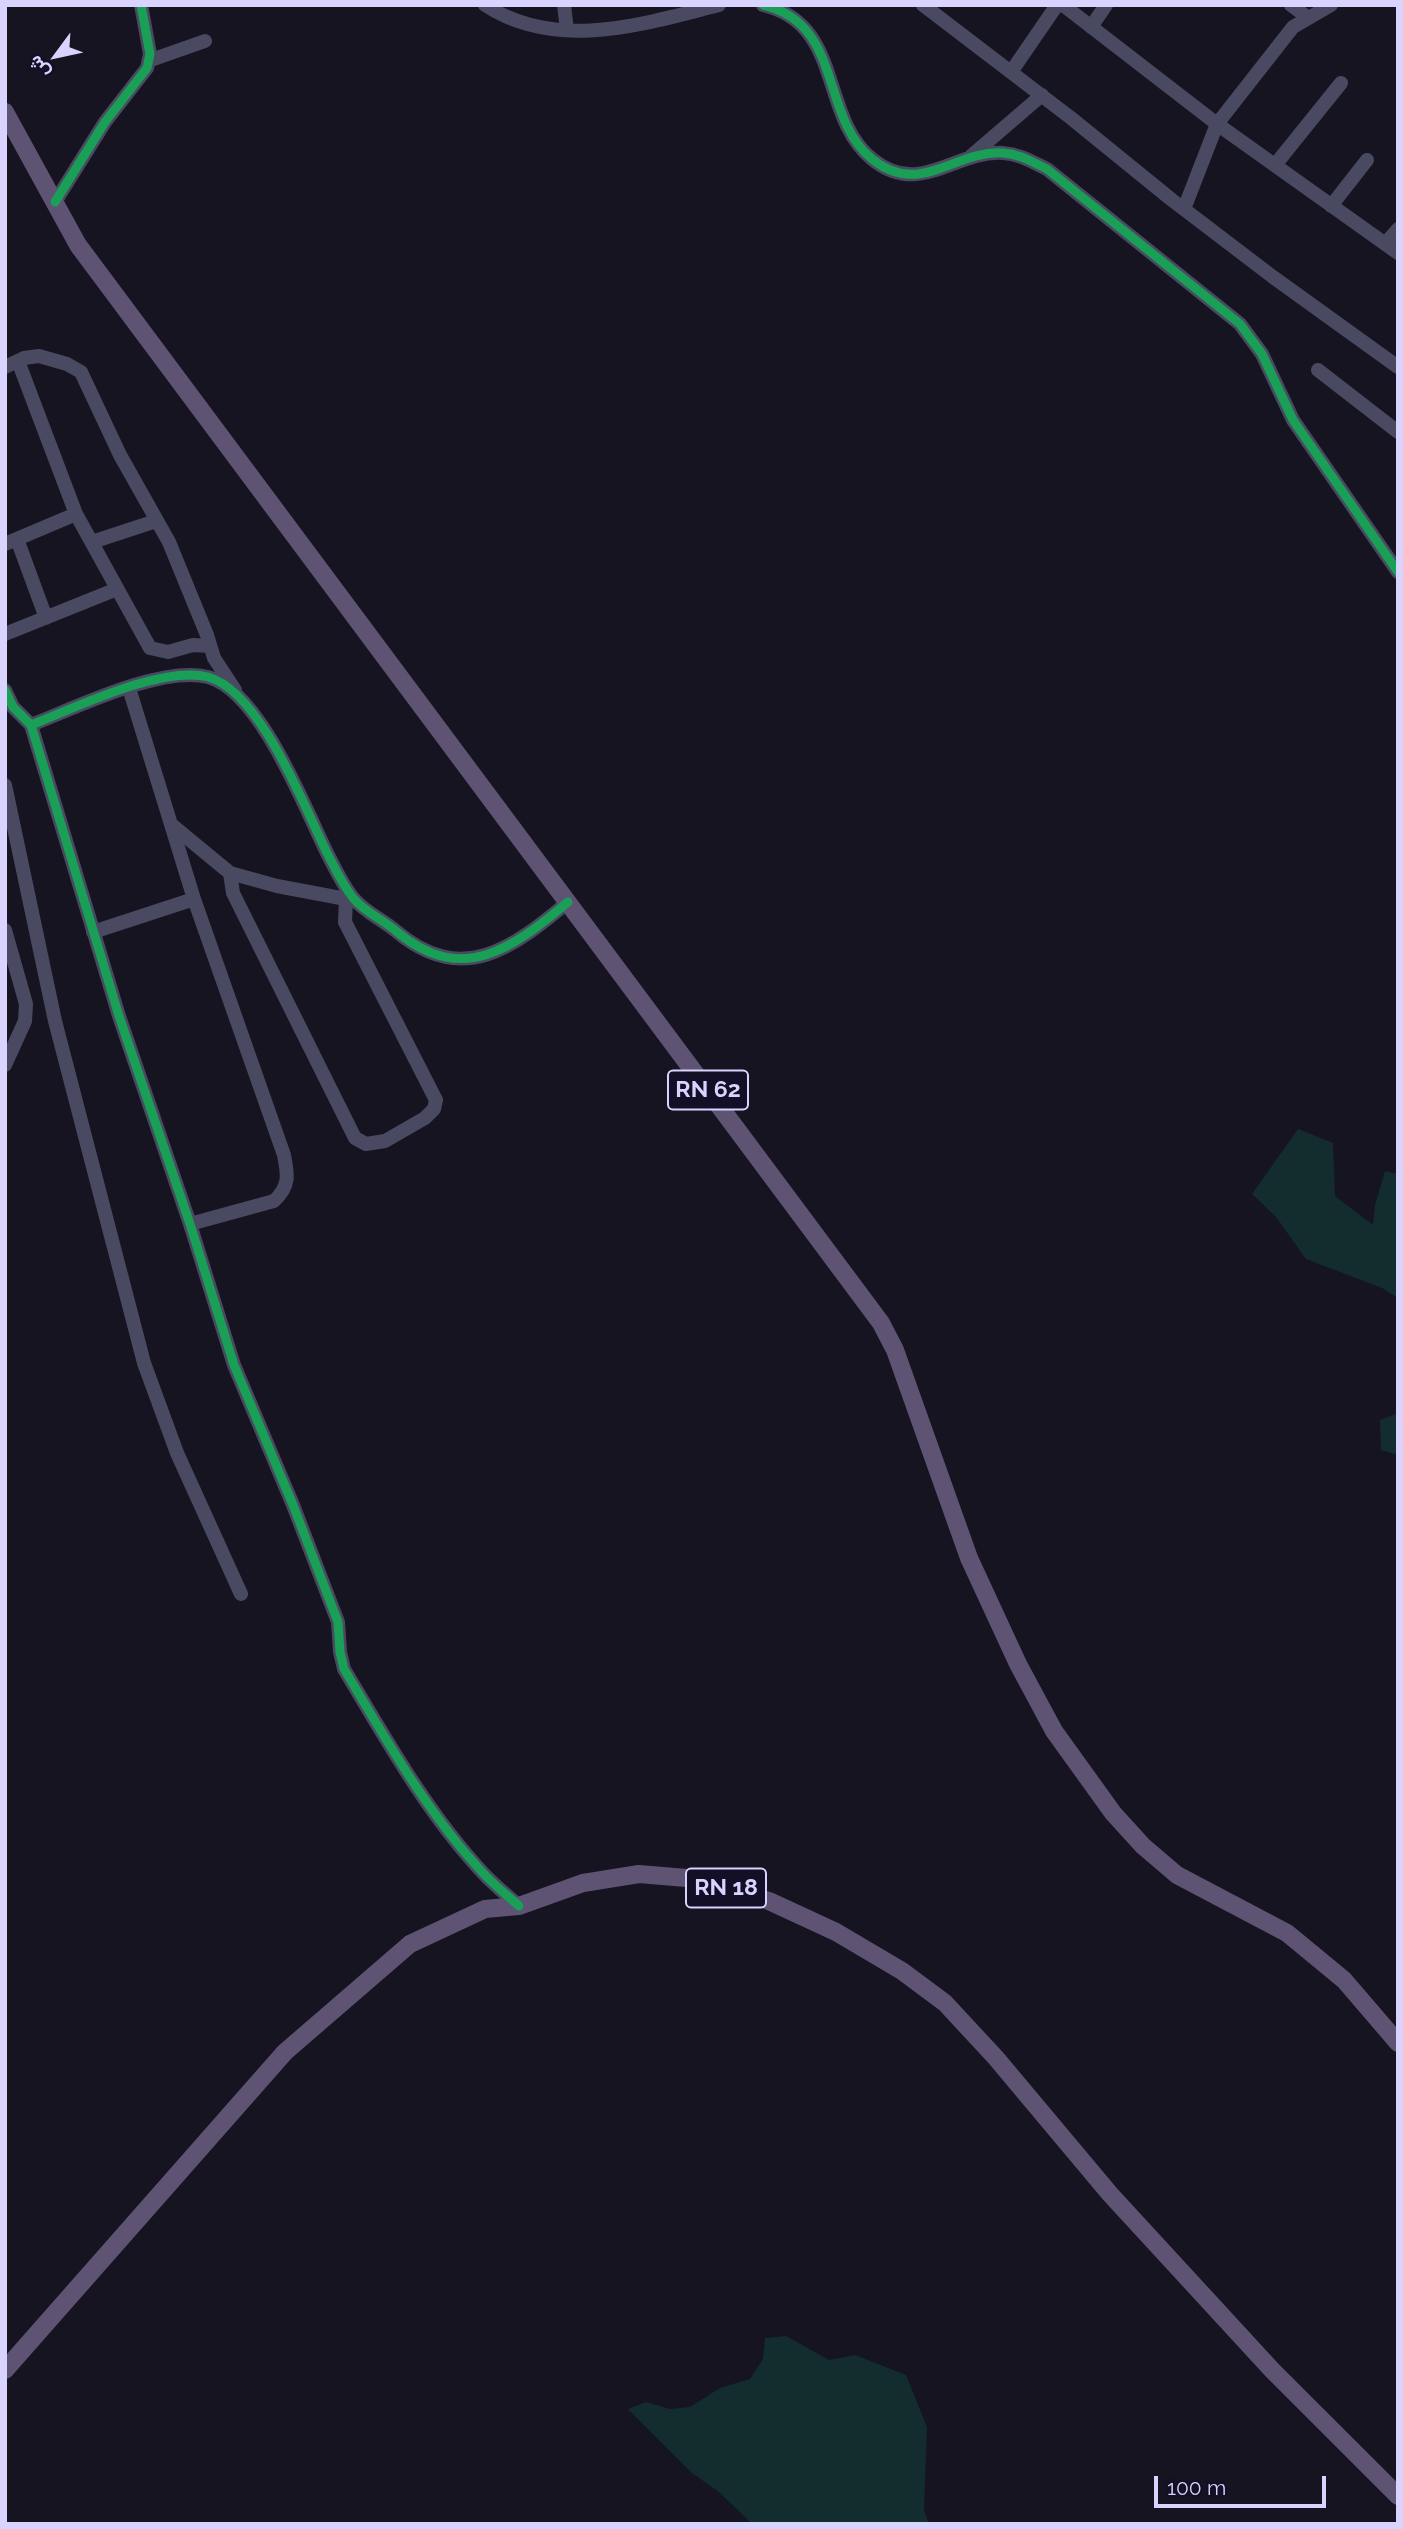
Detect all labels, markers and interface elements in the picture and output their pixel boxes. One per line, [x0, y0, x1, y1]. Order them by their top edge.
north arrow [21, 21, 91, 91]
text: ش [23, 52, 54, 83]
road number: RN 62 [668, 1070, 748, 1110]
road number: RN 18 [686, 1868, 766, 1908]
scale bar [1158, 2462, 1330, 2506]
text: 100 m [1167, 2475, 1226, 2500]

